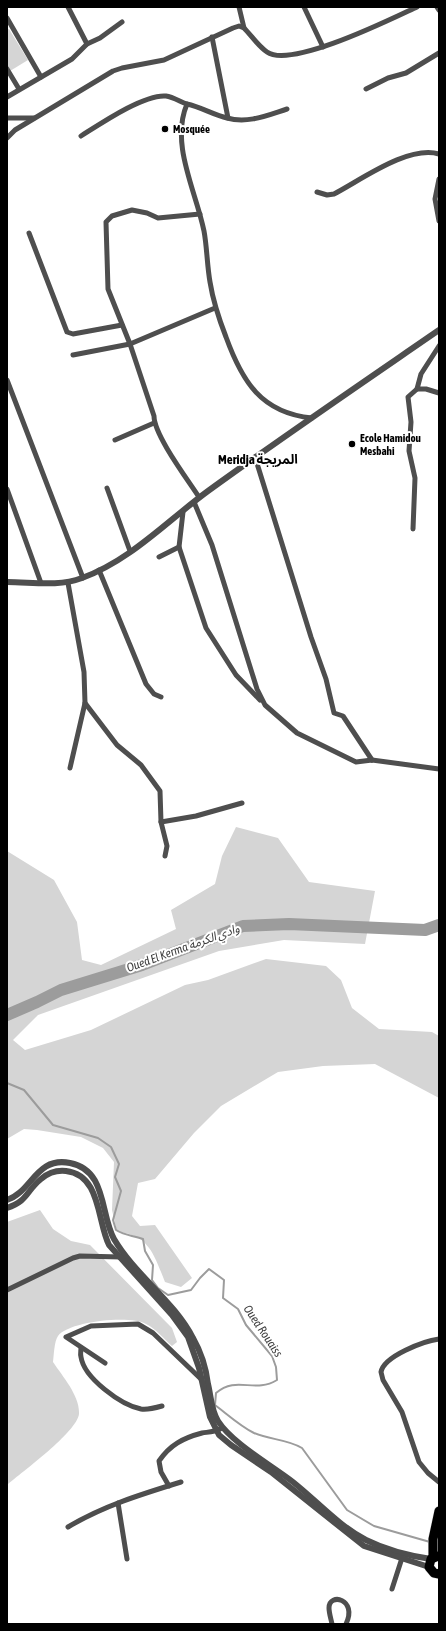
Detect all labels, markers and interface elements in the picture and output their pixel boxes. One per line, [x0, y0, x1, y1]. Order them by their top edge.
place label: Mosquée [173, 123, 210, 135]
marker: Mosquée [160, 124, 170, 134]
place label: Ecole Hamidou Mesbahi [360, 432, 421, 457]
marker: Ecole Hamidou Mesbahi [347, 439, 357, 449]
district label: Meridja المريجة [218, 452, 298, 467]
water label: Oued El Kerma وادي الكرمة [125, 921, 243, 978]
water label: Oued Rouaiss [241, 1302, 285, 1360]

